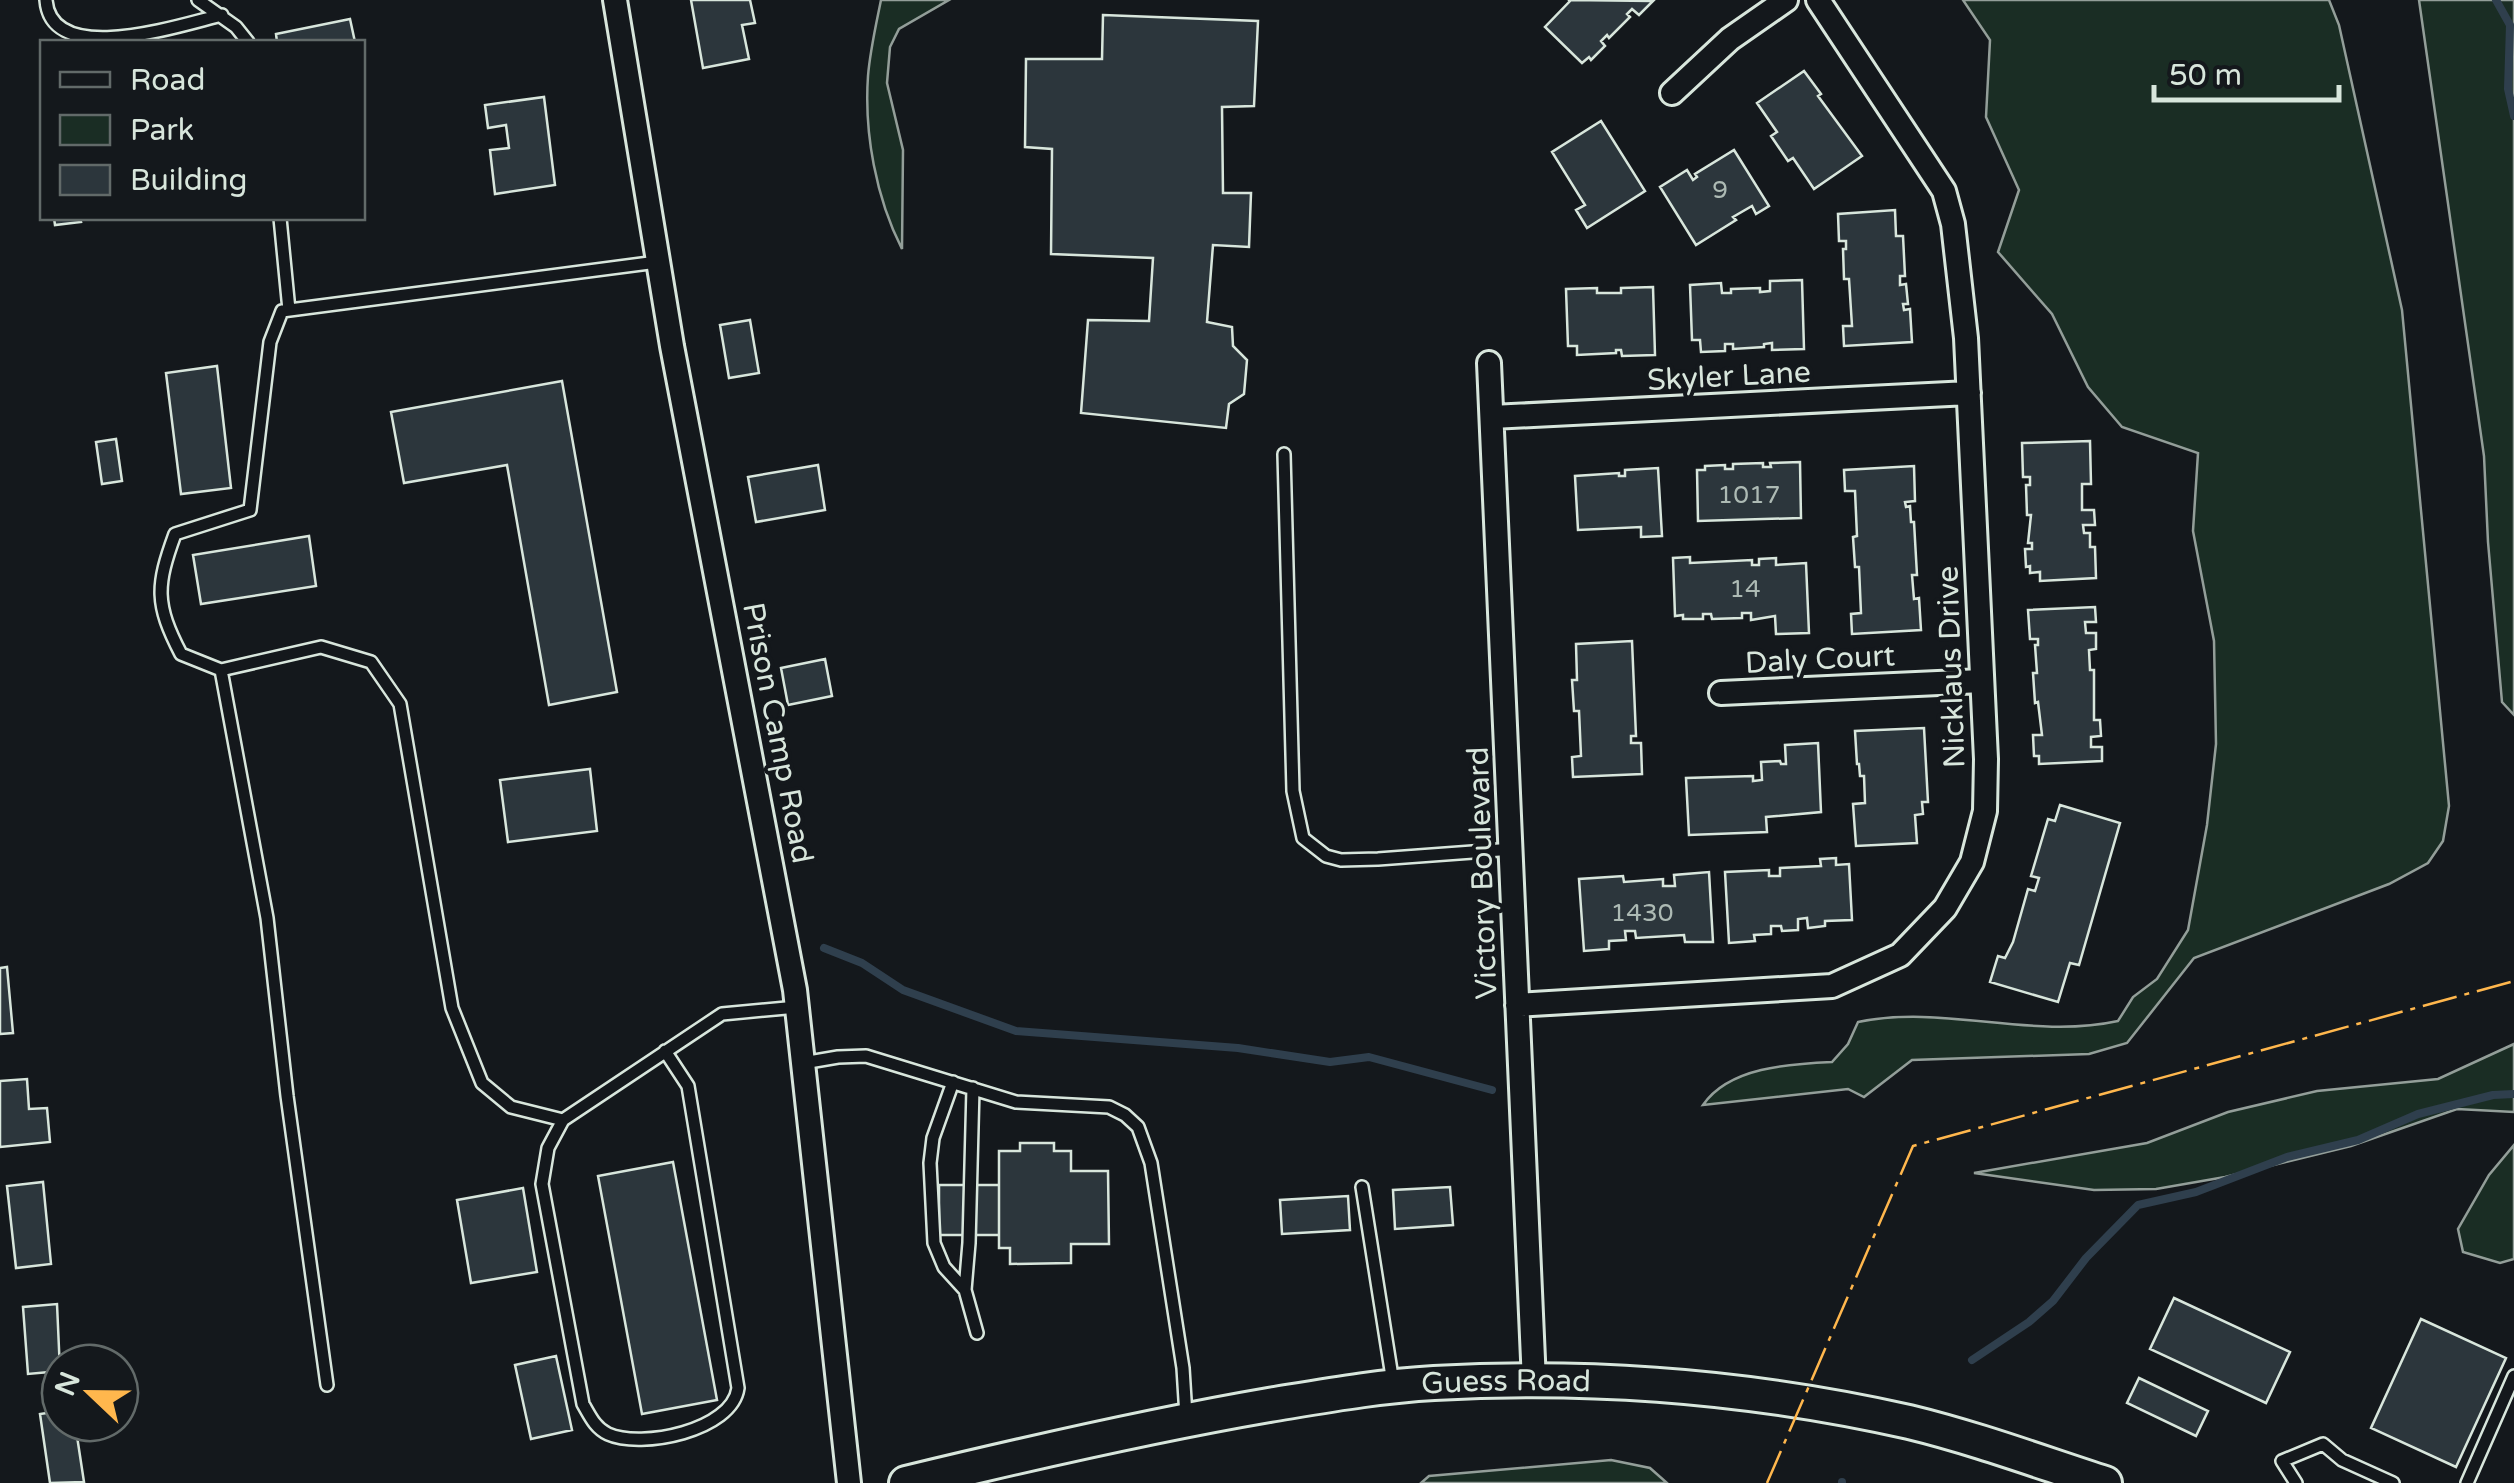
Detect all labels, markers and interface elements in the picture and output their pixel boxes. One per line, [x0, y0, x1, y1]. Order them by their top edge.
legend [40, 40, 365, 220]
scale bar [2154, 40, 2339, 102]
text: 50 m [2169, 57, 2242, 94]
text: Road [130, 62, 205, 99]
text: Park [130, 112, 194, 149]
text: Building [130, 162, 247, 199]
house number: 9 [1712, 175, 1728, 205]
street label: Skyler Lane [1646, 354, 1812, 399]
house number: 1017 [1718, 480, 1780, 510]
street label: Nicklaus Drive [1929, 565, 1974, 769]
house number: 14 [1729, 574, 1761, 604]
street label: Prison Camp Road [734, 600, 821, 867]
street label: Daly Court [1744, 637, 1896, 682]
street label: Victory Boulevard [1460, 746, 1505, 1000]
house number: 1430 [1611, 898, 1673, 928]
north arrow [40, 1343, 140, 1443]
street label: Guess Road [1420, 1362, 1592, 1403]
text: N [48, 1367, 88, 1401]

